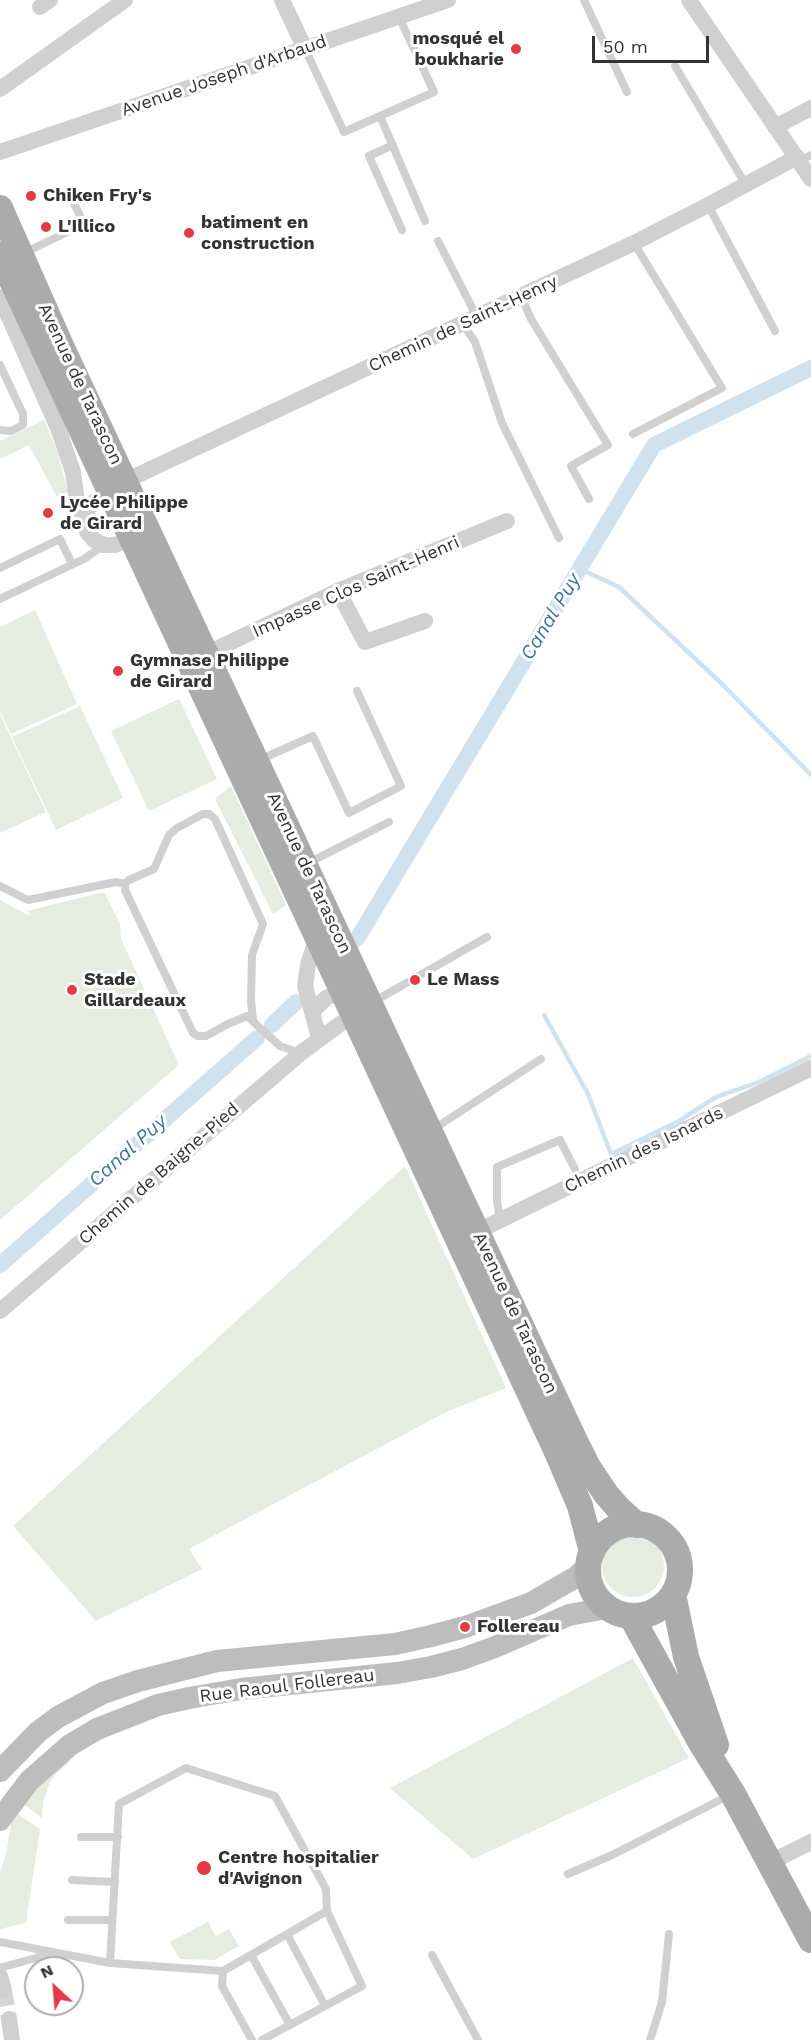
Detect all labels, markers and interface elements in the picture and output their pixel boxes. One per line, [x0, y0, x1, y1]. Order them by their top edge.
scale bar [595, 24, 712, 62]
place label: mosqué el boukharie [412, 28, 504, 70]
street label: Avenue Joseph d'Arbaud [118, 31, 330, 121]
text: 50 m [603, 36, 648, 57]
marker: mosqué el boukharie [509, 42, 523, 56]
place label: Chiken Fry's [43, 185, 152, 207]
marker: Chiken Fry's [24, 189, 38, 203]
place label: batiment en construction [201, 212, 315, 254]
place label: L'Illico [58, 216, 115, 238]
marker: L'Illico [39, 220, 53, 234]
marker: batiment en construction [182, 226, 196, 240]
street label: Chemin de Saint-Henry [365, 271, 561, 377]
street label: Avenue de Tarascon [33, 300, 127, 468]
place label: Lycée Philippe de Girard [60, 492, 188, 534]
marker: Lycée Philippe de Girard [41, 506, 55, 520]
street label: Impasse Clos Saint-Henri [249, 532, 463, 642]
water label: Canal Puy [516, 569, 586, 665]
place label: Gymnase Philippe de Girard [130, 650, 289, 692]
marker: Gymnase Philippe de Girard [111, 664, 125, 678]
street label: Avenue de Tarascon [262, 789, 356, 957]
place label: Stade Gillardeaux [84, 969, 186, 1012]
place label: Le Mass [427, 969, 499, 991]
marker: Le Mass [408, 973, 422, 987]
marker: Stade Gillardeaux [65, 983, 79, 997]
street label: Chemin de Baigne-Pied [74, 1098, 244, 1250]
street label: Chemin des Isnards [561, 1102, 727, 1198]
water label: Canal Puy [84, 1110, 172, 1192]
street label: Avenue de Tarascon [468, 1229, 562, 1397]
place label: Follereau [477, 1616, 560, 1638]
marker: Follereau [458, 1620, 472, 1634]
street label: Rue Raoul Follereau [198, 1665, 376, 1707]
place label: Centre hospitalier d'Avignon [218, 1847, 379, 1890]
marker: Centre hospitalier d'Avignon [195, 1859, 213, 1877]
north arrow [24, 1956, 84, 2016]
text: N [37, 1960, 56, 1982]

